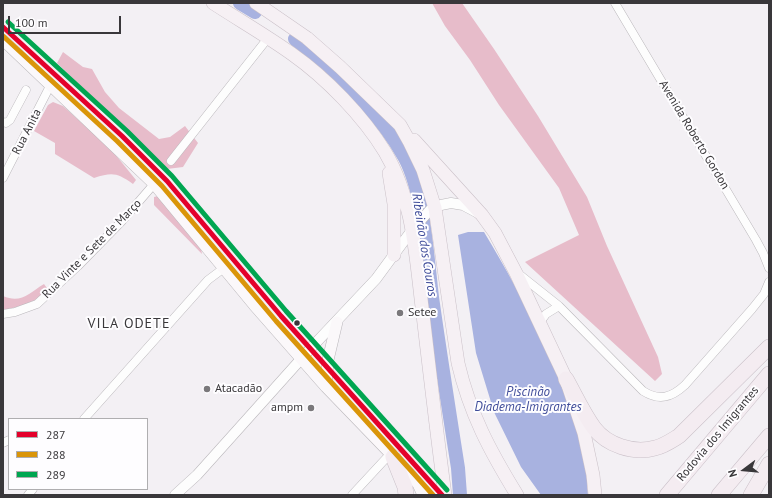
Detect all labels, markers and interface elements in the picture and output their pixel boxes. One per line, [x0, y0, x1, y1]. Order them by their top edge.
scale bar [10, 8, 123, 34]
text: 100 m [15, 15, 48, 30]
street label: Avenida Roberto Gordon [656, 78, 732, 192]
street label: Rua Anita [9, 107, 45, 157]
water label: Ribeirão dos Couros [408, 192, 440, 298]
street label: Rua Vinte e Sete de Março [39, 196, 145, 302]
place label: Setee [408, 306, 436, 320]
marker: Setee [395, 308, 405, 318]
district label: VILA ODETE [88, 316, 170, 332]
unlabelled marker [292, 318, 302, 328]
place label: Atacadão [215, 382, 262, 396]
marker: Atacadão [202, 384, 212, 394]
water label: Piscinão Diadema-Imigrantes [474, 384, 582, 415]
street label: Rodovia dos Imigrantes [674, 384, 762, 484]
place label: ampm [271, 401, 303, 415]
marker: ampm [306, 403, 316, 413]
legend [8, 418, 148, 490]
text: 287 [46, 427, 66, 442]
text: 288 [46, 447, 66, 462]
north arrow [724, 450, 764, 490]
text: 289 [46, 467, 66, 482]
text: N [725, 468, 740, 479]

